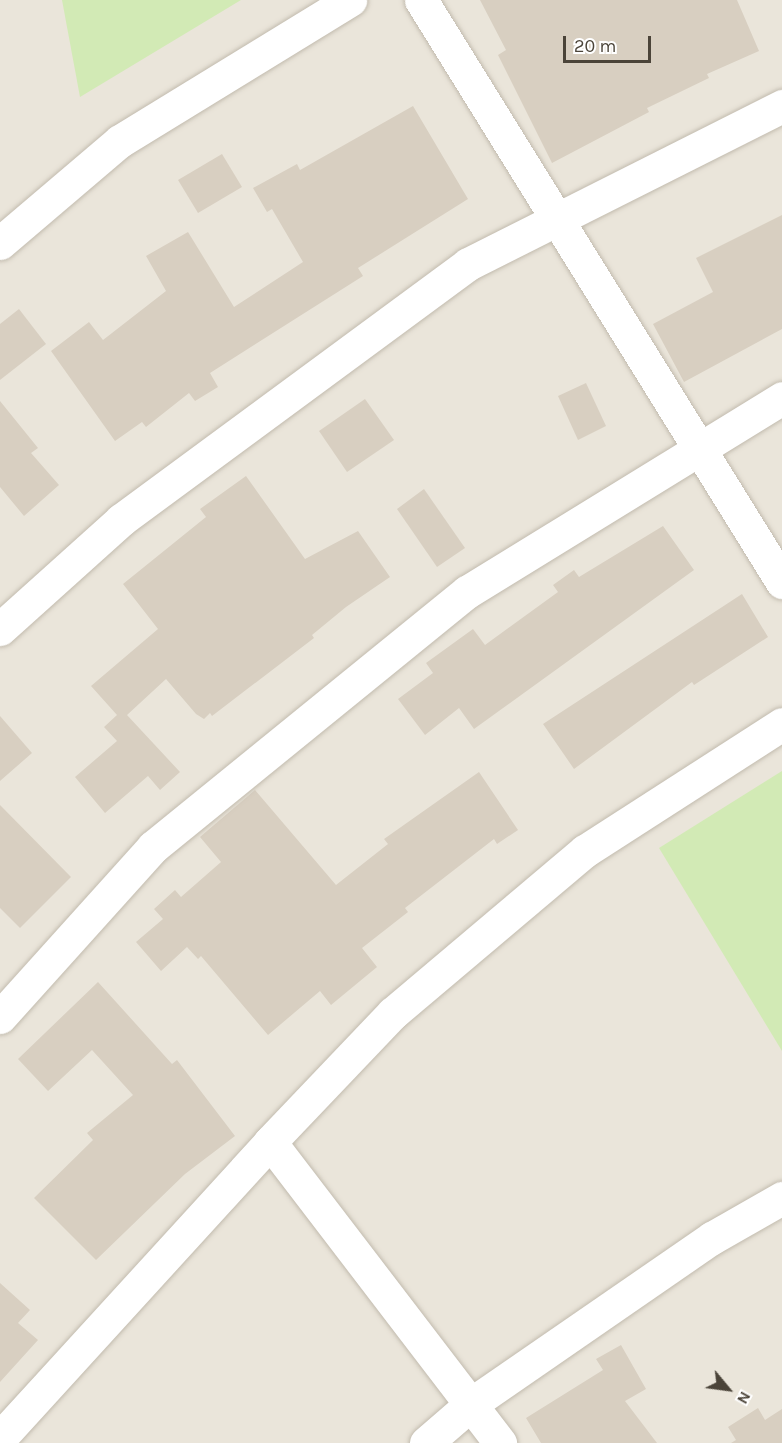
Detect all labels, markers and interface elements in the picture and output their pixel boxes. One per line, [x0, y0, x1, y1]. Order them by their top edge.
scale bar [566, 24, 654, 62]
text: 20 m [574, 35, 616, 57]
north arrow [698, 1359, 758, 1419]
text: N [733, 1388, 755, 1408]

